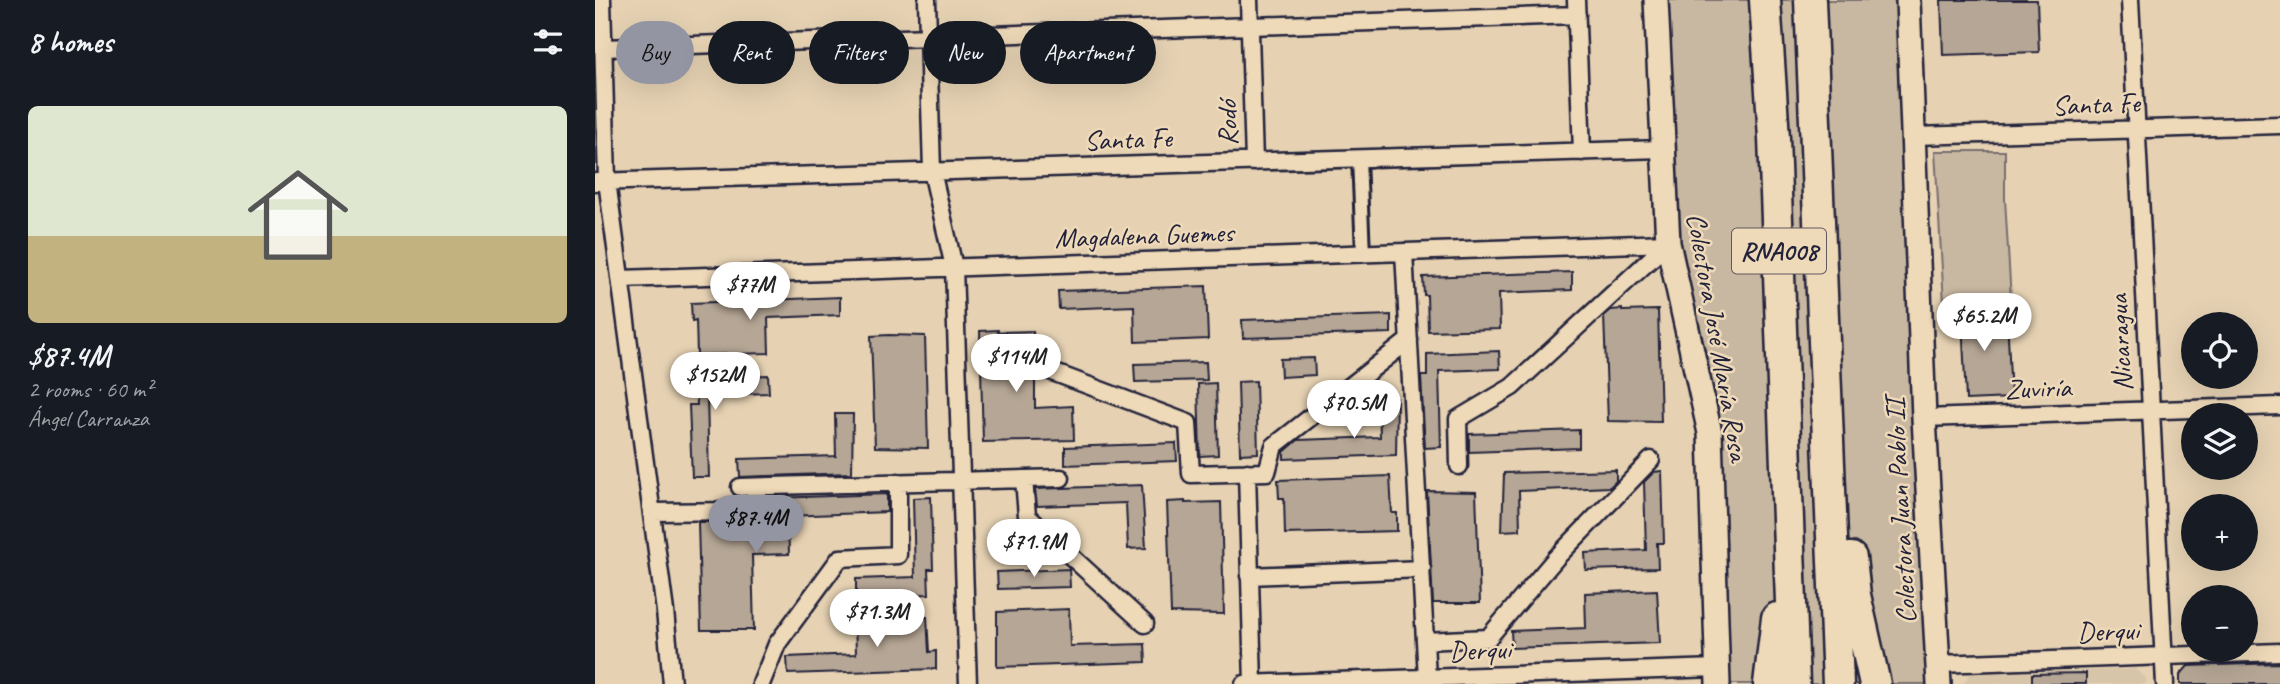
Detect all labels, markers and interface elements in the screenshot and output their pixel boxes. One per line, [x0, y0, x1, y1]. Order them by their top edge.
chip: Buy [616, 21, 694, 84]
chip: Rent [708, 21, 795, 84]
chip: Filters [809, 21, 909, 84]
chip: New [923, 21, 1006, 84]
chip: Apartment [1020, 21, 1156, 84]
text: 8 homes [28, 23, 113, 61]
icon: filters [529, 23, 567, 61]
street label: Santa Fe [2052, 85, 2142, 123]
street label: Rodó [1209, 96, 1245, 146]
street label: Santa Fe [1084, 120, 1174, 158]
icon: home [235, 152, 361, 278]
street label: Colectora José María Rosa [1679, 210, 1757, 466]
street label: Magdalena Guemes [1054, 214, 1236, 256]
road number: RNA008 [1732, 228, 1826, 274]
pin: $77M [709, 262, 791, 322]
text: $77M [726, 270, 774, 299]
street label: Nicaragua [2100, 292, 2140, 392]
pin: $65.2M [1927, 294, 2041, 353]
text: $65.2M [1953, 301, 2015, 330]
map controls [2181, 312, 2258, 662]
button: locate [2181, 312, 2258, 389]
pin: $114M [967, 334, 1065, 394]
text: $87.4M [28, 337, 110, 375]
text: $114M [987, 342, 1045, 371]
pin: $152M [666, 352, 764, 412]
text: $152M [686, 360, 744, 389]
street label: Zuviría [2004, 369, 2073, 407]
text: 2 rooms · 60 m² [28, 375, 152, 404]
pin: $70.5M [1297, 380, 1411, 440]
text: $70.5M [1323, 388, 1385, 417]
street label: Colectora Juan Pablo II [1876, 392, 1923, 625]
button: layers [2181, 403, 2258, 480]
text: Ángel Carranza [28, 404, 149, 433]
button: + [2181, 494, 2258, 571]
pin: $87.4M [699, 496, 813, 555]
text: $87.4M [725, 503, 787, 532]
pin: $71.9M [977, 520, 1091, 579]
text: $71.9M [1003, 527, 1065, 556]
button: − [2181, 585, 2258, 662]
pin: $71.3M [820, 590, 934, 649]
text: $71.3M [846, 597, 908, 626]
street label: Derqui [2077, 612, 2143, 650]
street label: Derqui [1449, 631, 1515, 669]

